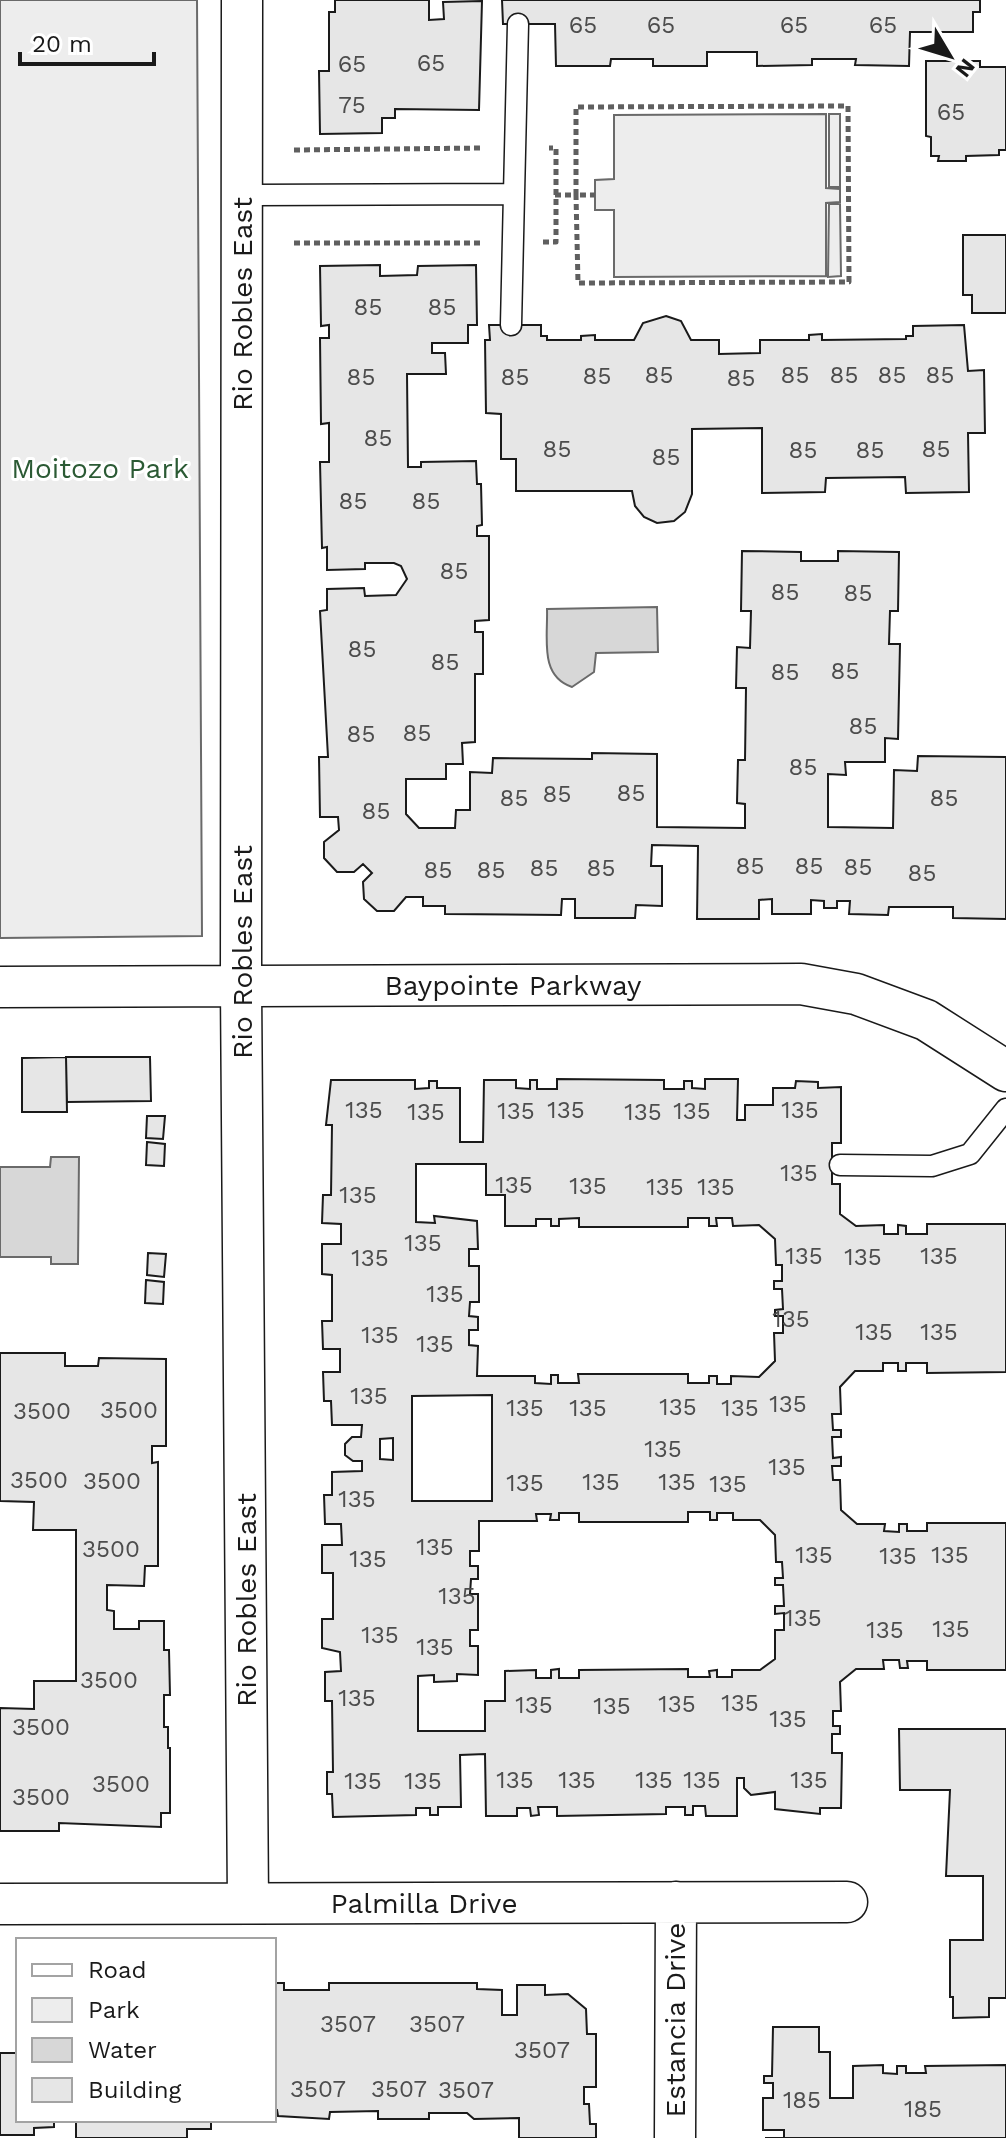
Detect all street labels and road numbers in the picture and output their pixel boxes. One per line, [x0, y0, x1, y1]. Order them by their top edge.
street label: Rio Robles East [226, 197, 259, 411]
street label: Rio Robles East [226, 845, 259, 1059]
street label: Baypointe Parkway [385, 969, 642, 1002]
street label: Rio Robles East [230, 1493, 263, 1707]
street label: Palmilla Drive [330, 1887, 518, 1920]
street label: Estancia Drive [659, 1922, 692, 2118]

